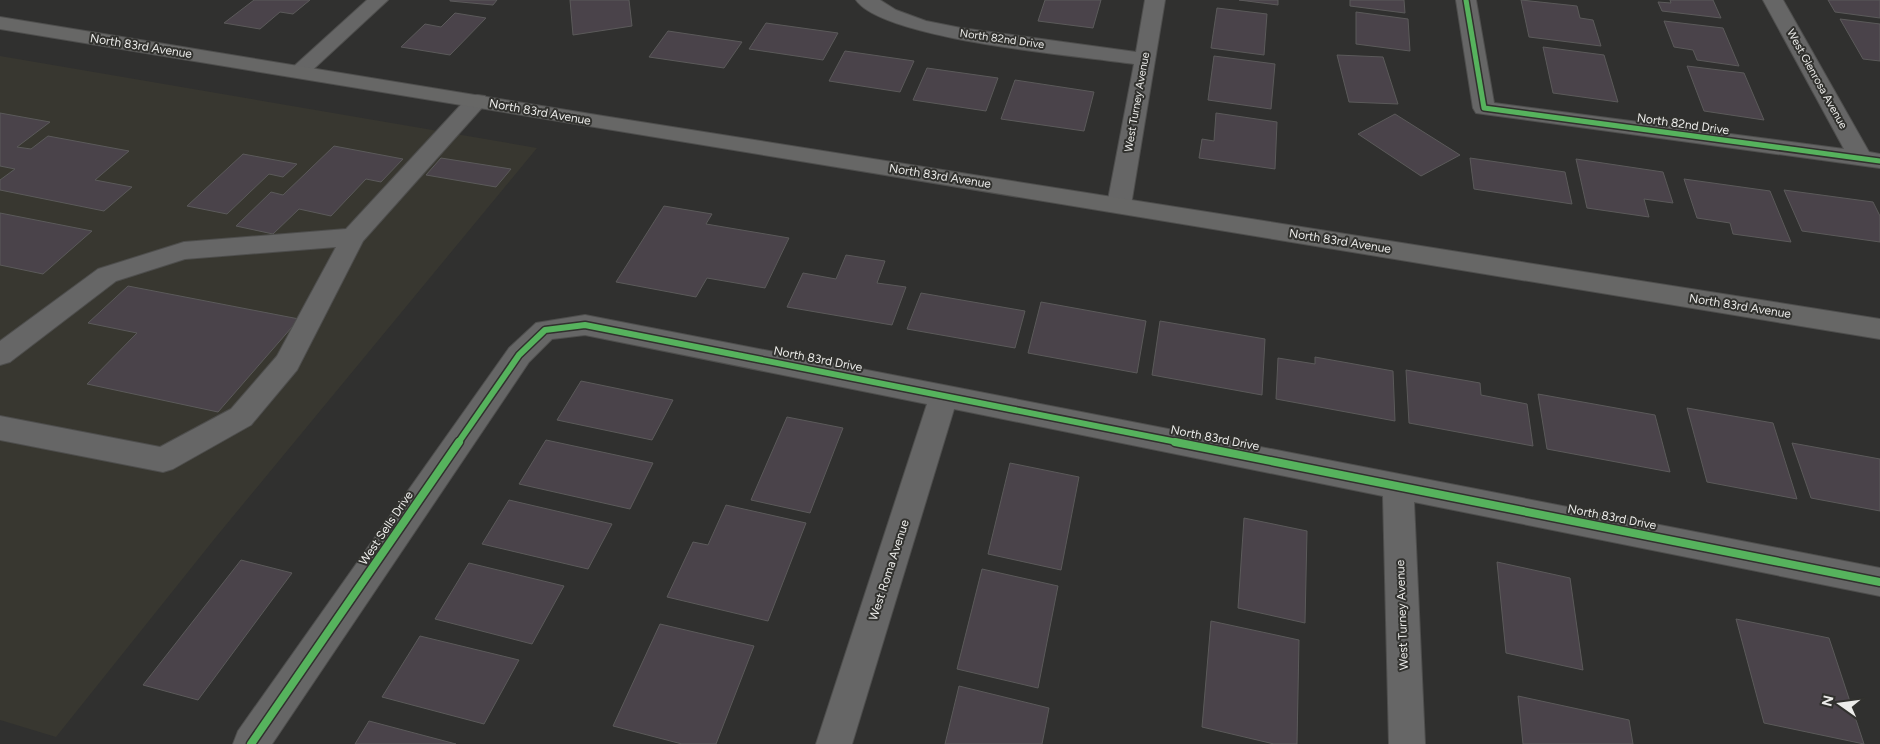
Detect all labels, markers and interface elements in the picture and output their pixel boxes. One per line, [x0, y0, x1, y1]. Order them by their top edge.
street label: North 82nd Drive [959, 27, 1045, 51]
street label: West Glenrosa Avenue [1784, 27, 1850, 131]
street label: North 83rd Avenue [89, 31, 193, 61]
street label: West Turney Avenue [1122, 51, 1152, 153]
street label: North 83rd Avenue [488, 96, 592, 128]
street label: North 82nd Drive [1636, 111, 1730, 137]
street label: North 83rd Avenue [888, 161, 992, 191]
street label: North 83rd Avenue [1288, 226, 1392, 256]
street label: North 83rd Avenue [1688, 291, 1792, 321]
street label: North 83rd Drive [772, 344, 864, 375]
street label: North 83rd Drive [1169, 423, 1261, 454]
street label: West Sells Drive [356, 488, 416, 568]
street label: North 83rd Drive [1566, 502, 1658, 533]
street label: West Roma Avenue [866, 517, 912, 622]
street label: West Turney Avenue [1393, 559, 1411, 670]
north arrow [1815, 679, 1865, 729]
text: N [1818, 694, 1837, 708]

